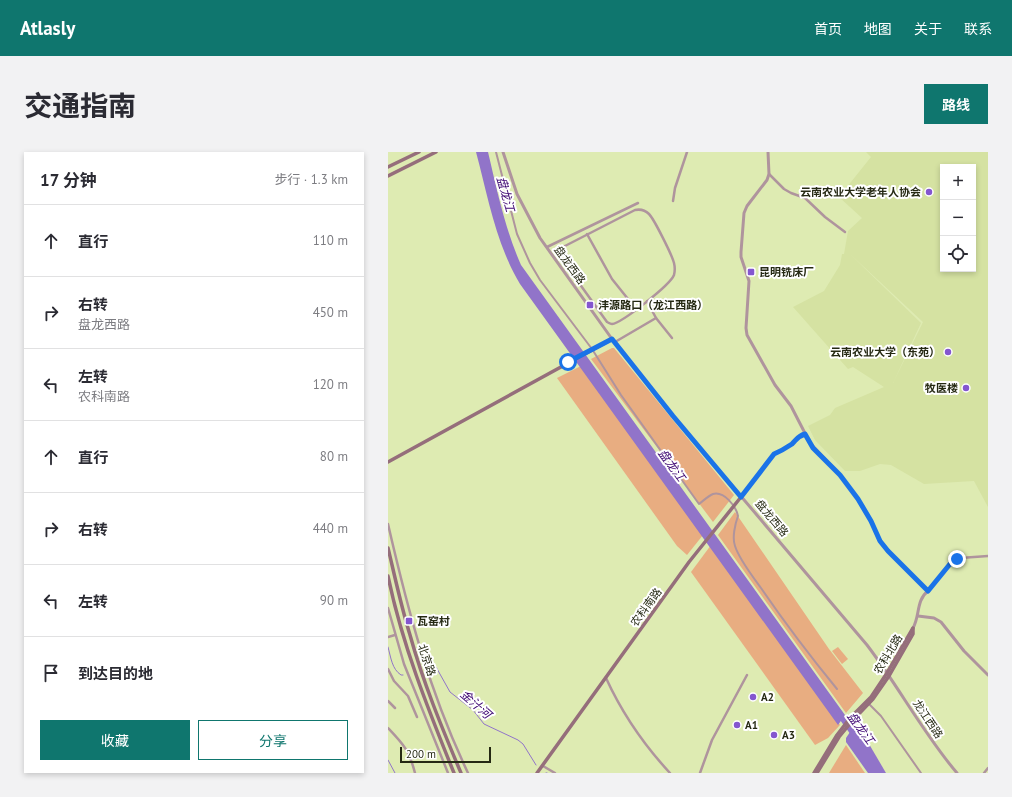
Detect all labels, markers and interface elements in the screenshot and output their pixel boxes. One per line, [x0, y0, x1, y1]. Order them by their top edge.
text: Atlasly [20, 16, 75, 40]
text: 首页 [814, 20, 842, 38]
text: 地图 [864, 20, 892, 38]
text: 关于 [914, 20, 942, 38]
text: 联系 [964, 20, 992, 38]
button: 路线 [924, 84, 988, 124]
text: 交通指南 [24, 87, 136, 124]
map controls [940, 164, 976, 272]
button: + [940, 164, 976, 200]
text: 17 分钟 [40, 169, 97, 191]
text: 步行 · 1.3 km [274, 171, 348, 188]
water label: 盘龙江 [494, 175, 519, 215]
place label: 云南农业大学老年人协会 [800, 185, 921, 199]
marker: 云南农业大学老年人协会 [924, 187, 934, 197]
button: − [940, 200, 976, 236]
icon: ahead [40, 230, 62, 252]
text: 直行 [78, 232, 108, 251]
text: 110 m [313, 232, 348, 249]
button: locate [940, 236, 976, 272]
street label: 盘龙西路 [551, 243, 589, 287]
place label: 昆明铣床厂 [759, 265, 814, 279]
marker: 昆明铣床厂 [746, 267, 756, 277]
text: 右转 [78, 295, 108, 314]
place label: 沣源路口（龙江西路） [598, 298, 708, 312]
marker: 沣源路口（龙江西路） [585, 300, 595, 310]
icon: right [40, 302, 62, 324]
text: 450 m [313, 304, 348, 321]
text: 盘龙西路 [78, 316, 130, 333]
place label: 云南农业大学（东苑） [830, 345, 940, 359]
marker: 云南农业大学（东苑） [943, 347, 953, 357]
route start [559, 353, 577, 371]
text: 左转 [78, 367, 108, 386]
icon: left [40, 374, 62, 396]
text: 120 m [313, 376, 348, 393]
place label: 牧医楼 [924, 381, 958, 395]
marker: 牧医楼 [961, 383, 971, 393]
text: 农科南路 [78, 388, 130, 405]
icon: ahead [40, 446, 62, 468]
water label: 盘龙江 [655, 446, 690, 486]
text: 直行 [78, 448, 108, 467]
text: 80 m [320, 448, 348, 465]
street label: 盘龙西路 [752, 497, 792, 539]
icon: right [40, 518, 62, 540]
text: 右转 [78, 520, 108, 539]
text: 440 m [313, 520, 348, 537]
route end [948, 550, 966, 568]
street label: 农科南路 [627, 585, 665, 629]
icon: left [40, 590, 62, 612]
text: 左转 [78, 592, 108, 611]
text: 90 m [320, 592, 348, 609]
place label: 瓦窑村 [417, 614, 450, 628]
marker: 瓦窑村 [404, 616, 414, 626]
street label: 农科北路 [871, 632, 905, 676]
street label: 北京路 [415, 642, 439, 678]
icon: arrive [40, 662, 62, 684]
text: 到达目的地 [78, 664, 153, 683]
water label: 金汁河 [458, 686, 496, 723]
place label: A2 [761, 690, 774, 704]
marker: A2 [748, 692, 758, 702]
street label: 龙江西路 [910, 697, 946, 741]
water label: 盘龙江 [844, 709, 879, 749]
place label: A1 [745, 718, 758, 732]
button: 收藏 [40, 720, 190, 760]
button: 分享 [198, 720, 348, 760]
marker: A1 [732, 720, 742, 730]
place label: A3 [782, 728, 795, 742]
marker: A3 [769, 730, 779, 740]
scale bar [400, 745, 491, 764]
text: 200 m [406, 747, 436, 761]

